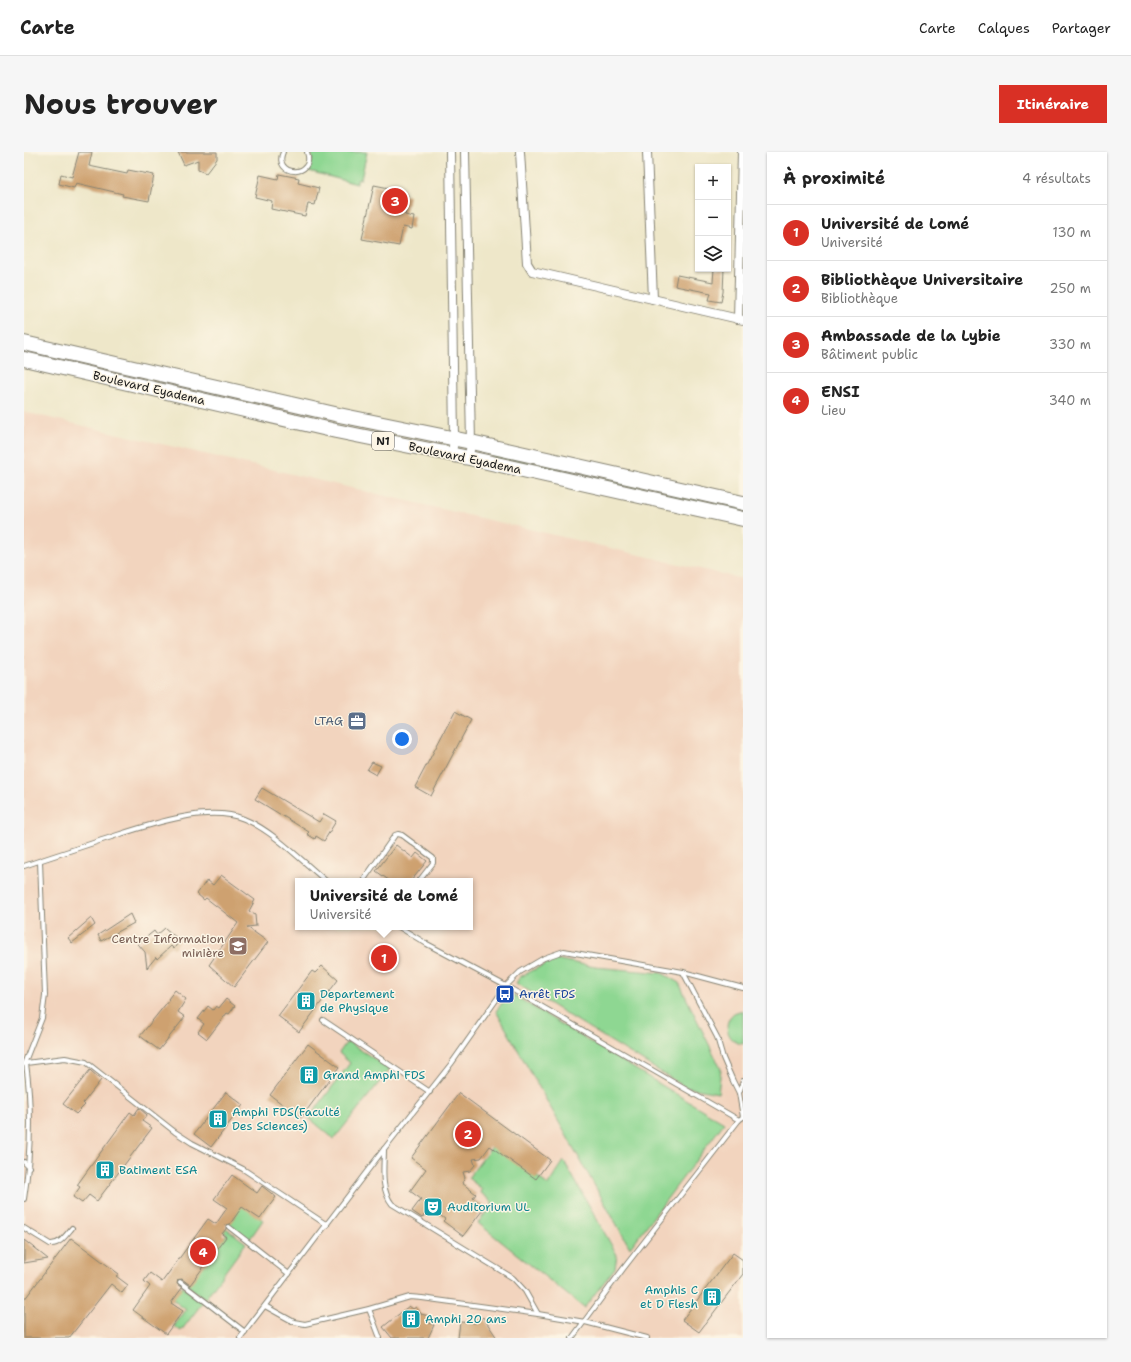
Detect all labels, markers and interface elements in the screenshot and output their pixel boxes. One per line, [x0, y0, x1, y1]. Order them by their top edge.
text: Carte [20, 15, 75, 40]
text: Carte [919, 19, 956, 37]
text: Calques [978, 19, 1030, 37]
text: Partager [1052, 19, 1111, 37]
text: Nous trouver [24, 85, 218, 123]
button: Itinéraire [999, 85, 1107, 123]
map controls [695, 164, 731, 272]
button: + [695, 164, 731, 200]
text: À proximité [783, 167, 885, 189]
text: 4 résultats [1022, 170, 1091, 187]
pin: 3 [382, 186, 408, 216]
button: − [695, 200, 731, 236]
text: Université de Lomé [821, 214, 969, 234]
text: 1 [793, 224, 799, 241]
text: 130 m [1053, 224, 1091, 241]
text: Université [821, 234, 883, 251]
button: layers [695, 236, 731, 272]
text: Bibliothèque Universitaire [821, 270, 1023, 290]
text: 2 [791, 280, 801, 297]
text: 250 m [1050, 280, 1091, 297]
text: Bibliothèque [821, 290, 898, 307]
text: Ambassade de la Lybie [821, 326, 1001, 346]
text: 3 [791, 336, 801, 353]
text: 330 m [1049, 336, 1091, 353]
text: Bâtiment public [821, 346, 918, 363]
street label: Boulevard Eyadema [91, 367, 207, 409]
text: ENSI [821, 382, 860, 402]
text: 4 [791, 392, 801, 409]
text: 340 m [1049, 392, 1091, 409]
text: Lieu [821, 402, 846, 419]
road number: N1 [372, 432, 394, 450]
street label: Boulevard Eyadema [407, 438, 523, 478]
office icon: LTAG [346, 710, 368, 732]
place label: LTAG [314, 713, 343, 729]
your location [392, 729, 412, 749]
popup [295, 878, 473, 930]
text: Université de Lomé [310, 886, 458, 906]
text: Université [310, 906, 372, 923]
place label: Centre Information minière [112, 931, 224, 961]
school or university icon: Centre Information minière [227, 935, 249, 957]
pin: 1 [371, 943, 397, 973]
bus stop icon: Arrêt FDS [494, 983, 516, 1005]
place label: Departement de Physique [320, 986, 395, 1016]
place label: Arrêt FDS [519, 986, 576, 1002]
building icon: Departement de Physique [295, 990, 317, 1012]
building icon: Grand Amphi FDS [298, 1064, 320, 1086]
place label: Grand Amphi FDS [323, 1067, 426, 1083]
place label: Amphi FDS(Faculté Des Sciences) [232, 1104, 340, 1134]
building icon: Amphi FDS(Faculté Des Sciences) [207, 1108, 229, 1130]
pin: 2 [455, 1119, 481, 1149]
building icon: Batiment ESA [94, 1159, 116, 1181]
place label: Batiment ESA [119, 1162, 198, 1178]
theatre icon: Auditorium UL [422, 1196, 444, 1218]
place label: Auditorium UL [447, 1199, 530, 1215]
pin: 4 [190, 1237, 216, 1267]
place label: Amphis C et D Flesh [640, 1282, 698, 1312]
building icon: Amphis C et D Flesh [701, 1286, 723, 1308]
building icon: Amphi 20 ans [400, 1308, 422, 1330]
place label: Amphi 20 ans [425, 1311, 507, 1327]

